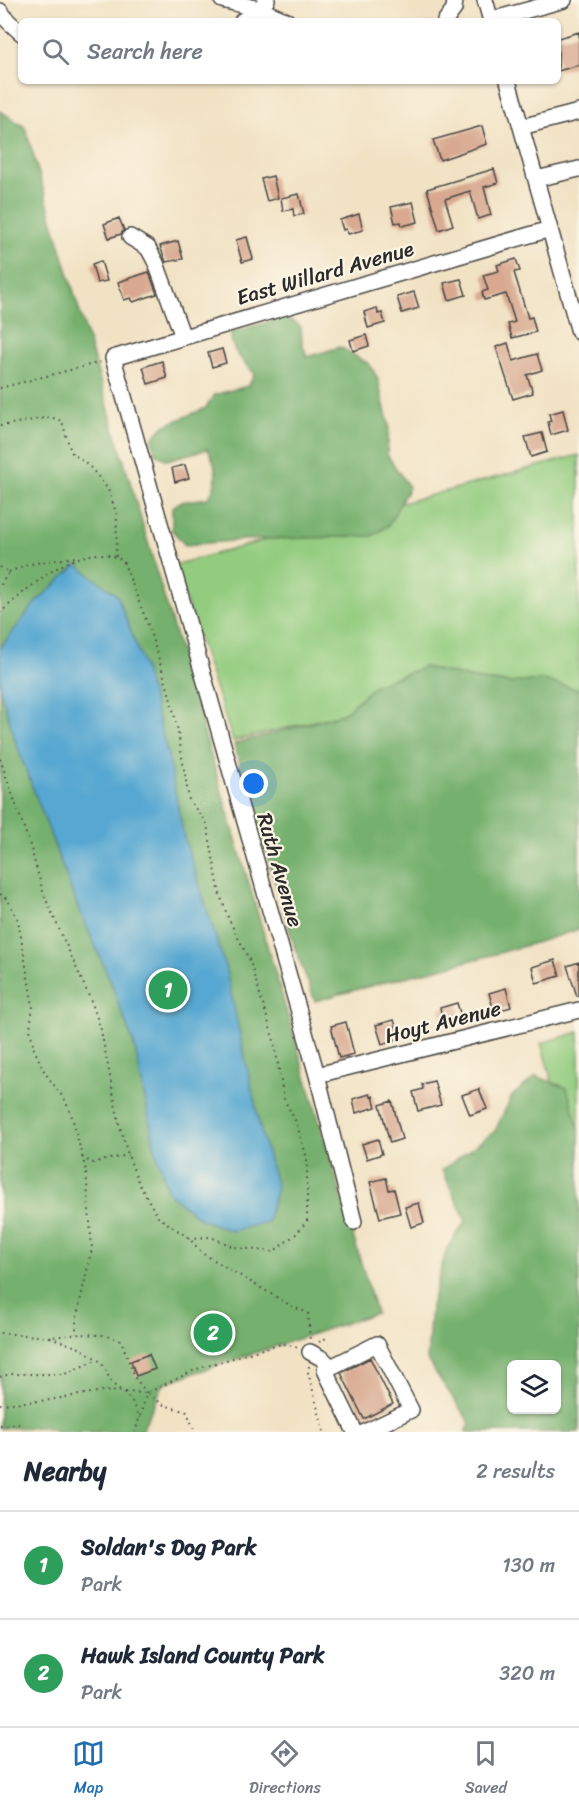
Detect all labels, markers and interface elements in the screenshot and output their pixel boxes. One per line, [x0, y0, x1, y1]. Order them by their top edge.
search box [18, 18, 561, 84]
text: Search here [87, 32, 203, 71]
icon: search [39, 35, 72, 68]
street label: East Willard Avenue [232, 229, 418, 317]
your location [239, 769, 268, 798]
street label: Ruth Avenue [246, 808, 314, 932]
pin: 1 [148, 968, 188, 1012]
street label: Hoyt Avenue [381, 989, 505, 1055]
pin: 2 [194, 1310, 232, 1356]
map controls [507, 1360, 561, 1414]
button: layers [507, 1360, 561, 1414]
text: Nearby [24, 1448, 106, 1494]
text: 2 results [476, 1454, 555, 1489]
text: Soldan's Dog Park [81, 1528, 256, 1567]
text: 1 [39, 1548, 48, 1583]
text: 130 m [502, 1548, 555, 1583]
text: Park [81, 1567, 122, 1602]
text: Hawk Island County Park [81, 1636, 325, 1675]
text: 2 [38, 1656, 49, 1691]
text: 320 m [499, 1656, 555, 1691]
text: Park [81, 1675, 122, 1710]
tab: Map [72, 1737, 105, 1802]
tab: Directions [249, 1737, 321, 1802]
tab: Saved [465, 1737, 507, 1802]

